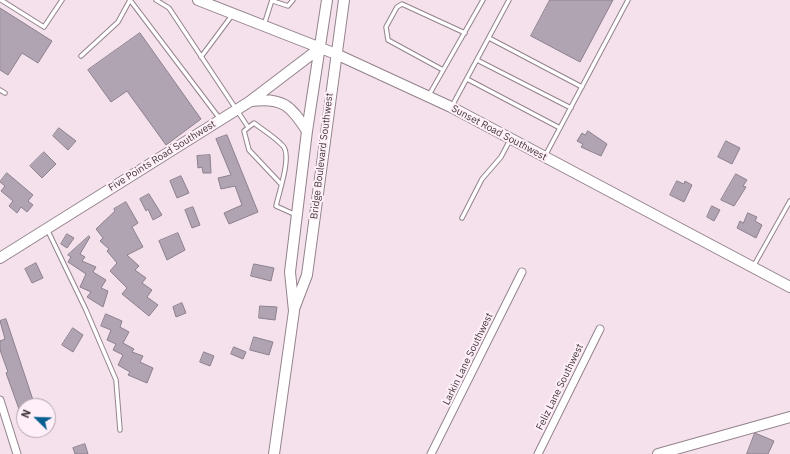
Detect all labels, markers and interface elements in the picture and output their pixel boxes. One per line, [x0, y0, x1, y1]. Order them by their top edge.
street label: Bridge Boulevard Southwest [308, 92, 336, 220]
street label: Sunset Road Southwest [449, 103, 549, 163]
street label: Five Points Road Southwest [106, 118, 218, 194]
street label: Larkin Lane Southwest [440, 311, 496, 407]
street label: Feliz Lane Southwest [534, 342, 586, 432]
north arrow [16, 398, 56, 438]
text: N [18, 407, 34, 420]

